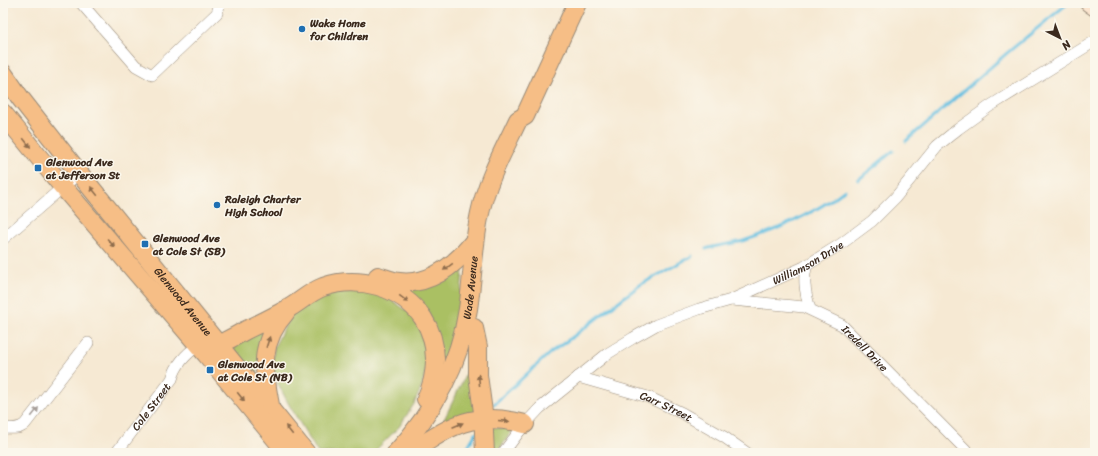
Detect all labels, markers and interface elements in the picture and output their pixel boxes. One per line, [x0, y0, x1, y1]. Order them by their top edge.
place label: Wake Home for Children [310, 14, 368, 46]
north arrow [1040, 18, 1080, 58]
marker: Wake Home for Children [297, 24, 307, 34]
text: N [1057, 35, 1076, 55]
one-way arrow [23, 138, 32, 148]
place label: Glenwood Ave at Jefferson St [45, 153, 120, 185]
marker: Glenwood Ave at Jefferson St [33, 163, 43, 173]
one-way arrow [89, 186, 98, 196]
place label: Raleigh Charter High School [224, 190, 302, 222]
marker: Raleigh Charter High School [212, 200, 222, 210]
place label: Glenwood Ave at Cole St (SB) [152, 229, 226, 261]
street label: Williamson Drive [769, 235, 848, 290]
one-way arrow [106, 238, 115, 247]
marker: Glenwood Ave at Cole St (SB) [140, 239, 150, 249]
street label: Wade Avenue [457, 255, 484, 321]
street label: Glenwood Avenue [149, 263, 217, 341]
one-way arrow [443, 263, 453, 271]
one-way arrow [398, 295, 409, 304]
street label: Iredell Drive [836, 320, 893, 377]
one-way arrow [265, 336, 271, 348]
place label: Glenwood Ave at Cole St (NB) [217, 355, 293, 387]
marker: Glenwood Ave at Cole St (NB) [205, 365, 215, 375]
one-way arrow [476, 374, 482, 387]
street label: Cole Street [127, 379, 176, 435]
street label: Carr Street [638, 386, 696, 427]
one-way arrow [237, 392, 246, 403]
one-way arrow [30, 406, 39, 417]
one-way arrow [498, 417, 510, 424]
one-way arrow [452, 421, 464, 427]
one-way arrow [284, 425, 293, 436]

